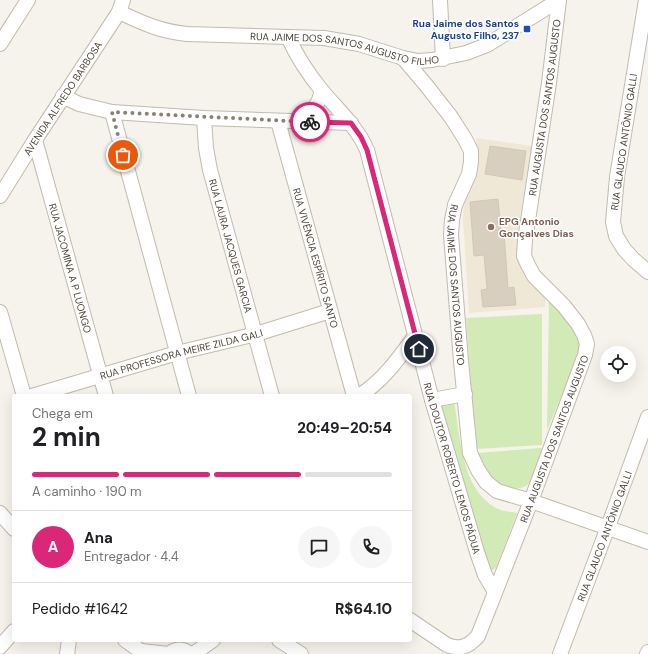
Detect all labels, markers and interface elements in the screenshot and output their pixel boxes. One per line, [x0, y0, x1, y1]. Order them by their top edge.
place label: Rua Jaime dos Santos Augusto Filho, 237 [413, 17, 520, 42]
street label: RUA AUGUSTA DOS SANTOS AUGUSTO [525, 18, 563, 197]
marker: Rua Jaime dos Santos Augusto Filho, 237 [522, 24, 532, 34]
street label: RUA JAIME DOS SANTOS AUGUSTO FILHO [250, 29, 440, 68]
street label: AVENIDA ALFREDO BARBOSA [20, 38, 105, 158]
street label: RUA GLAUCO ANTÔNIO GALLI [608, 73, 640, 211]
courier [290, 102, 330, 142]
icon: bike [299, 111, 321, 133]
pin [106, 138, 140, 172]
icon: bag [112, 144, 134, 166]
street label: RUA LAURA JACQUES GARCIA [206, 178, 255, 314]
street label: RUA VIVÊNCIA ESPÍRITO SANTO [290, 186, 341, 330]
street label: RUA JACOMINA A P LUONGO [46, 202, 95, 335]
street label: RUA JAIME DOS SANTOS AUGUSTO [444, 203, 468, 366]
place label: EPG Antonio Gonçalves Dias [499, 215, 574, 240]
marker: EPG Antonio Gonçalves Dias [486, 222, 496, 232]
street label: RUA PROFESSORA MEIRE ZILDA GALI [98, 326, 264, 382]
pin [402, 332, 436, 366]
icon: home [408, 338, 430, 360]
map controls [600, 346, 636, 382]
button: locate [600, 346, 636, 382]
street label: RUA AUGUSTA DOS SANTOS AUGUSTO [517, 353, 591, 524]
street label: RUA DOUTOR ROBERTO LEMOS PÁDUA [421, 381, 484, 556]
text: Chega em [32, 405, 93, 422]
text: 20:49–20:54 [297, 418, 392, 438]
text: 2 min [32, 420, 101, 454]
street label: RUA GLAUCO ANTÔNIO GALLI [574, 469, 634, 603]
text: A caminho · 190 m [32, 483, 142, 500]
button: chat [298, 526, 340, 568]
button: phone [350, 526, 392, 568]
text: Ana [84, 528, 113, 548]
text: A [48, 537, 58, 557]
text: Entregador · 4.4 [84, 548, 179, 565]
text: Pedido #1642 [32, 599, 128, 619]
text: R$64.10 [335, 599, 392, 619]

